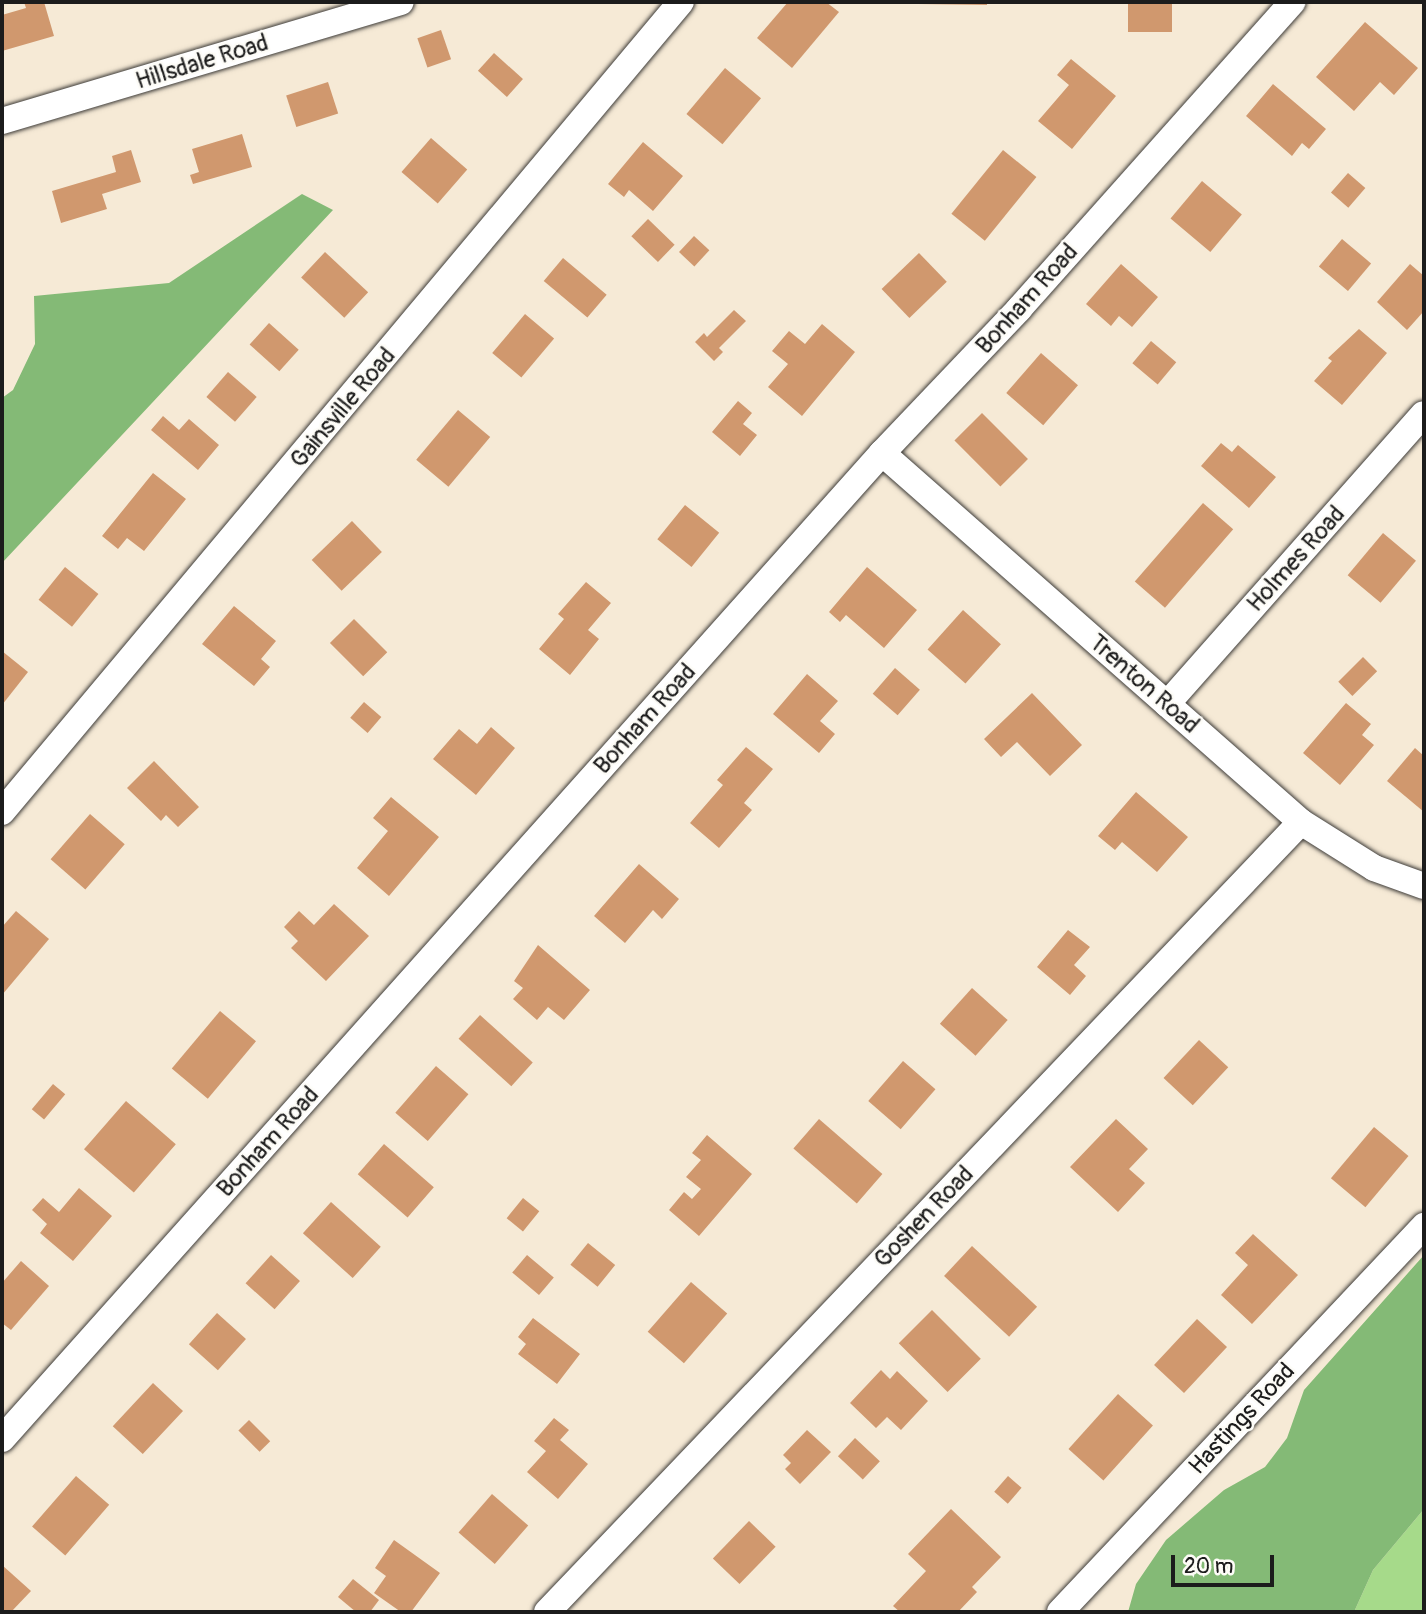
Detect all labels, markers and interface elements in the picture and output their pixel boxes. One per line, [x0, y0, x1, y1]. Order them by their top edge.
street label: Hillsdale Road [132, 28, 272, 96]
street label: Bonham Road [970, 238, 1084, 360]
street label: Gainsville Road [284, 342, 402, 474]
street label: Holmes Road [1241, 500, 1351, 618]
street label: Trenton Road [1083, 628, 1205, 740]
street label: Bonham Road [588, 658, 702, 780]
street label: Bonham Road [211, 1081, 325, 1203]
street label: Goshen Road [868, 1160, 980, 1274]
street label: Hastings Road [1183, 1357, 1301, 1481]
scale bar [1174, 1540, 1277, 1584]
text: 20 m [1184, 1553, 1233, 1580]

